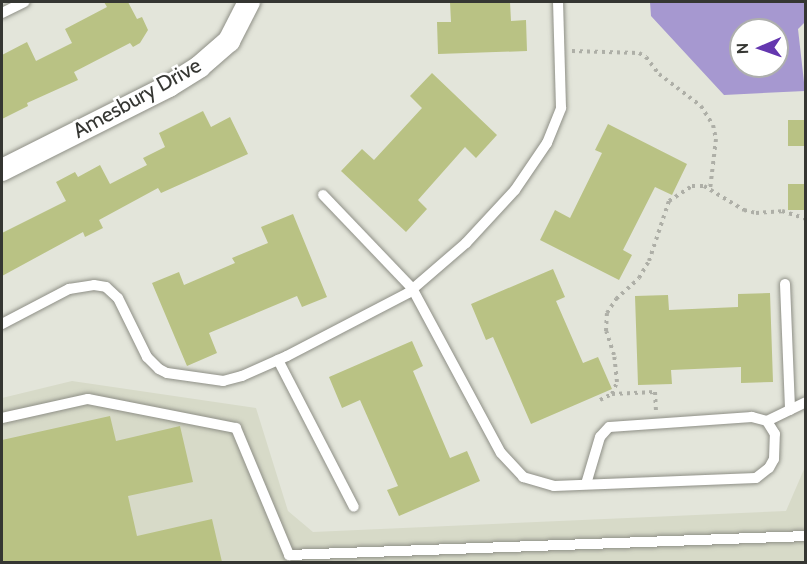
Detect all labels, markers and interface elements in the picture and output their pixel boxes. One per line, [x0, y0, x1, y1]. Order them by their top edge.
north arrow [729, 18, 789, 78]
text: N [733, 43, 752, 55]
street label: Amesbury Drive [69, 52, 205, 144]

